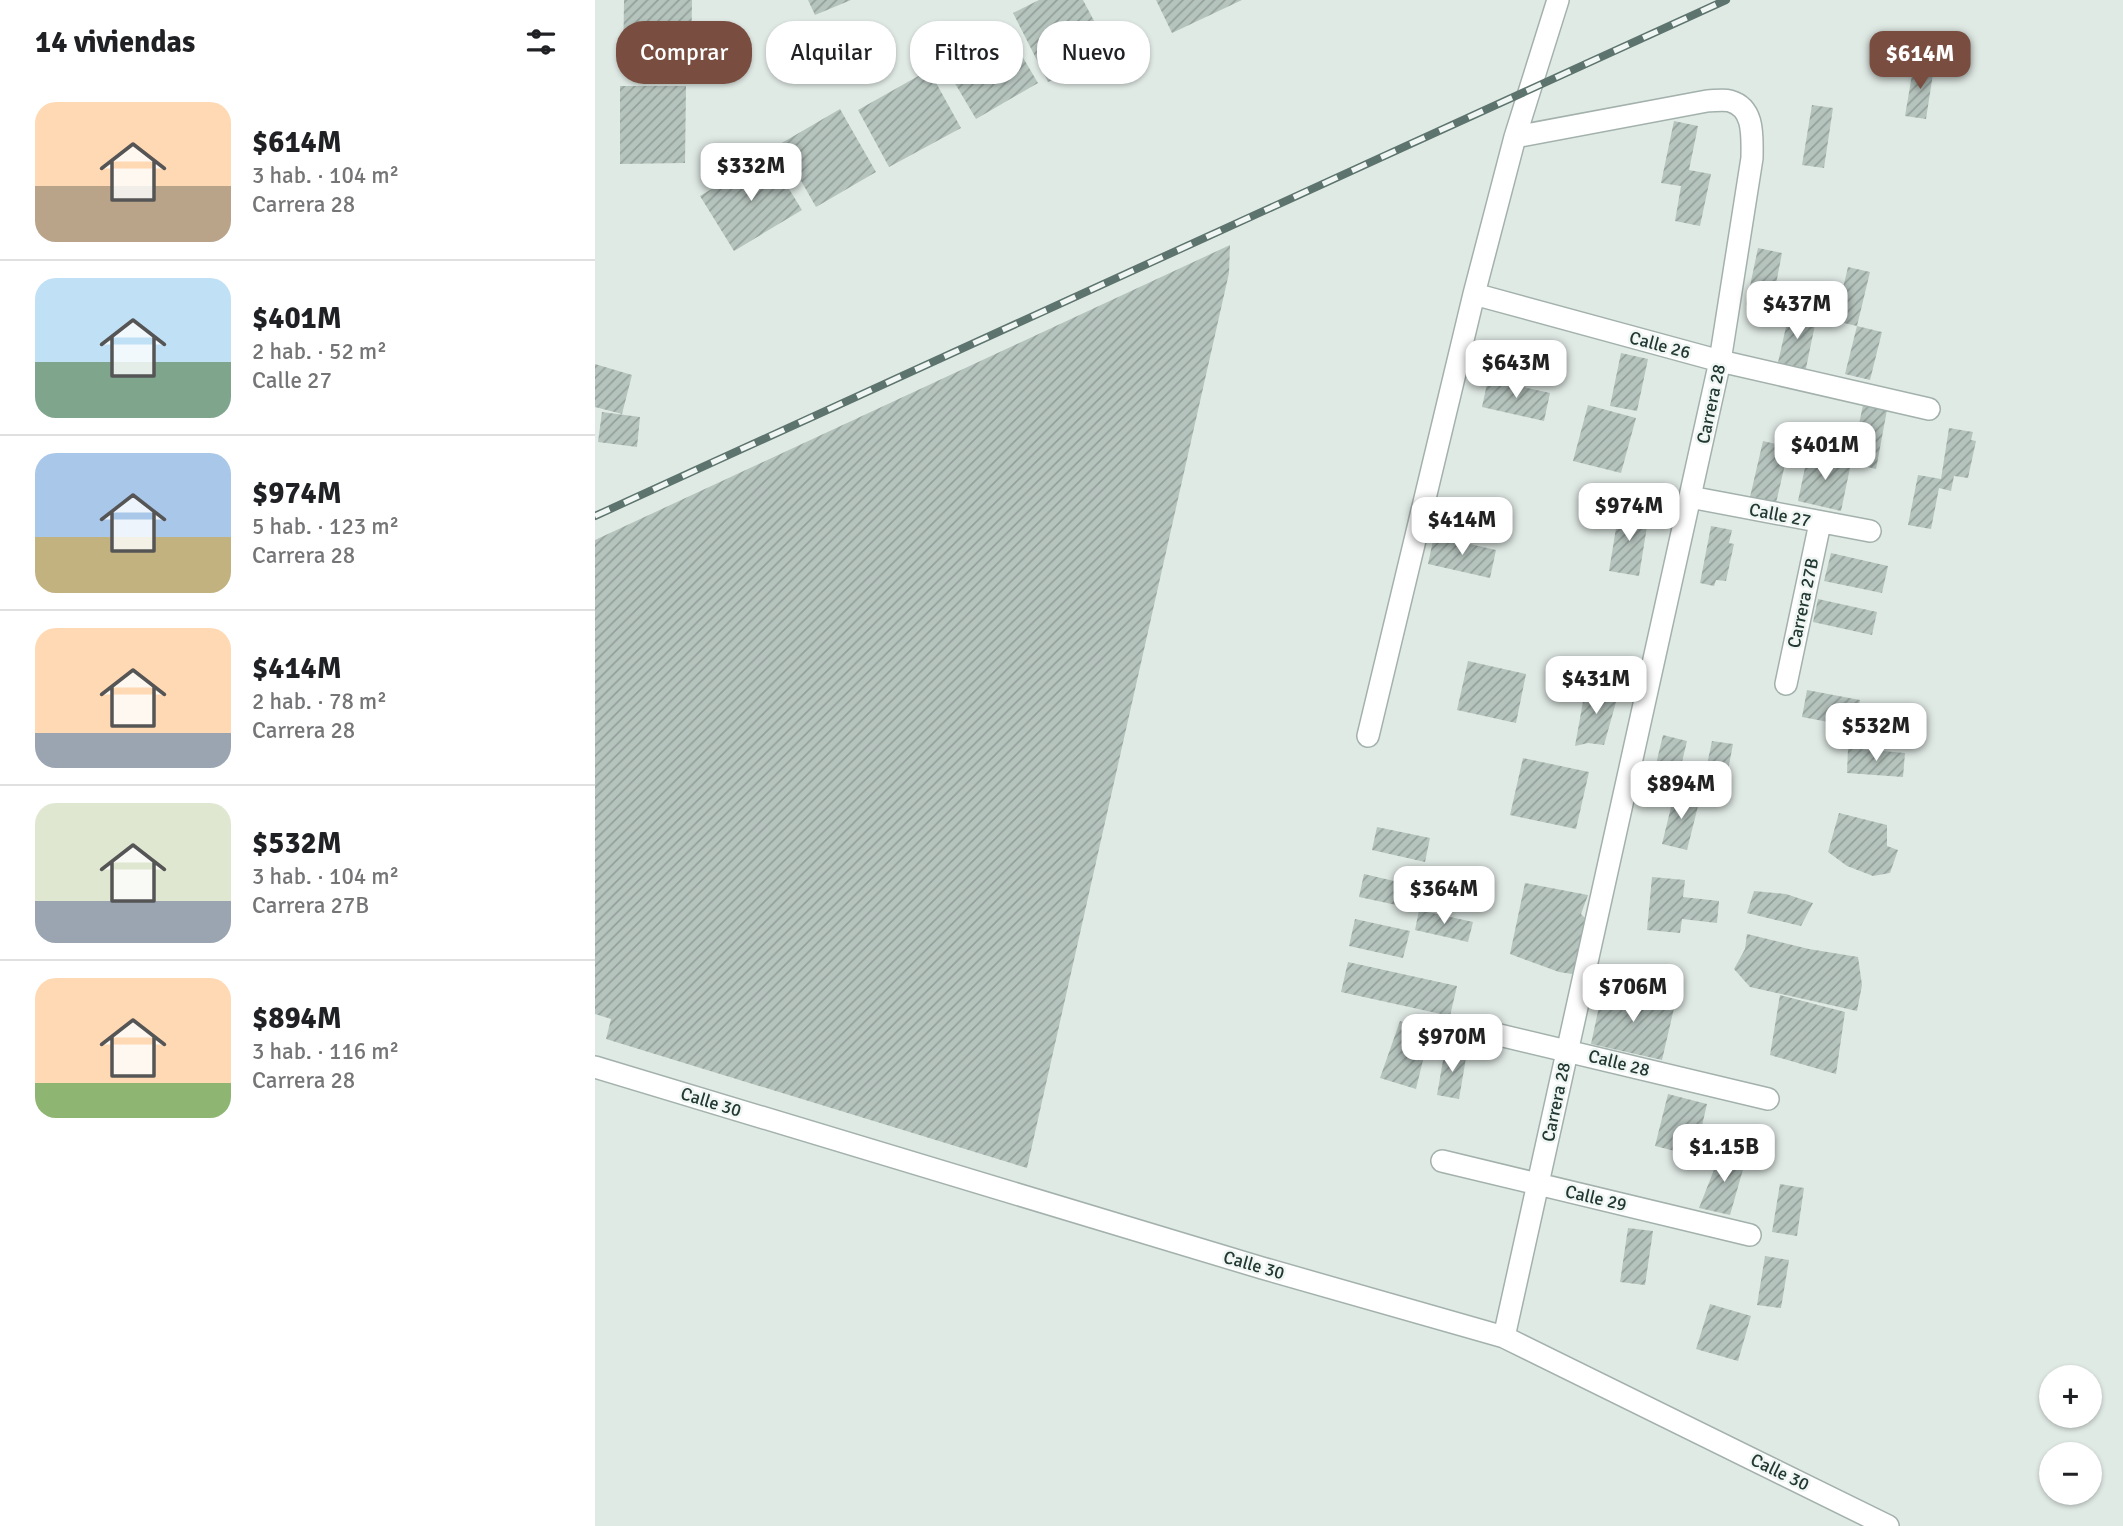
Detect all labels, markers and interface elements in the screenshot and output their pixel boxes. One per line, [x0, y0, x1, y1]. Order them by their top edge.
chip: Comprar [616, 21, 752, 84]
chip: Alquilar [766, 21, 896, 84]
chip: Filtros [910, 21, 1023, 84]
chip: Nuevo [1037, 21, 1150, 84]
icon: filters [522, 23, 560, 61]
text: 14 viviendas [35, 24, 195, 61]
pin: $614M [1871, 32, 1969, 91]
text: $614M [1886, 39, 1954, 68]
text: $614M [252, 124, 342, 161]
icon: home [91, 130, 175, 214]
pin: $332M [702, 144, 800, 203]
text: $332M [717, 151, 785, 180]
text: 3 hab. · 104 m² [252, 161, 399, 190]
text: Carrera 28 [252, 190, 355, 219]
pin: $437M [1748, 282, 1846, 341]
text: $437M [1763, 289, 1831, 318]
text: $401M [252, 300, 342, 337]
icon: home [91, 306, 175, 390]
street label: Calle 26 [1627, 326, 1693, 364]
text: 2 hab. · 52 m² [252, 337, 387, 366]
pin: $643M [1467, 340, 1565, 400]
text: $643M [1482, 348, 1550, 377]
street label: Carrera 28 [1692, 362, 1730, 446]
text: Calle 27 [252, 366, 332, 395]
pin: $401M [1776, 422, 1874, 482]
text: $401M [1791, 430, 1859, 459]
text: $974M [252, 475, 342, 512]
icon: home [91, 481, 175, 565]
pin: $974M [1580, 484, 1678, 543]
text: $974M [1595, 491, 1663, 520]
pin: $414M [1413, 498, 1511, 557]
street label: Calle 27 [1747, 498, 1813, 532]
text: $414M [1428, 505, 1496, 534]
text: 5 hab. · 123 m² [252, 512, 399, 541]
text: Carrera 28 [252, 541, 355, 570]
street label: Carrera 27B [1783, 556, 1823, 650]
text: $414M [252, 650, 342, 687]
icon: home [91, 656, 175, 740]
pin: $431M [1547, 656, 1645, 716]
text: $431M [1562, 664, 1630, 693]
text: 2 hab. · 78 m² [252, 687, 387, 716]
pin: $532M [1827, 704, 1925, 763]
text: $532M [1842, 711, 1910, 740]
text: Carrera 28 [252, 716, 355, 745]
pin: $894M [1632, 762, 1730, 821]
text: $894M [1647, 769, 1715, 798]
text: $532M [252, 825, 342, 862]
icon: home [91, 831, 175, 915]
text: 3 hab. · 104 m² [252, 862, 399, 891]
pin: $364M [1395, 866, 1493, 926]
text: $364M [1410, 874, 1478, 903]
text: Carrera 27B [252, 891, 369, 920]
pin: $706M [1584, 964, 1682, 1024]
text: $706M [1599, 972, 1667, 1001]
text: $894M [252, 1000, 342, 1037]
icon: home [91, 1006, 175, 1090]
pin: $970M [1403, 1014, 1501, 1074]
text: $970M [1418, 1022, 1486, 1051]
text: 3 hab. · 116 m² [252, 1037, 399, 1066]
street label: Calle 28 [1586, 1045, 1652, 1081]
street label: Carrera 28 [1537, 1060, 1575, 1144]
text: Carrera 28 [252, 1066, 355, 1095]
street label: Calle 30 [678, 1082, 744, 1122]
pin: $1.15B [1667, 1124, 1781, 1184]
text: $1.15B [1689, 1132, 1759, 1161]
street label: Calle 29 [1563, 1180, 1629, 1216]
street label: Calle 30 [1221, 1246, 1287, 1284]
map controls [2039, 1365, 2102, 1505]
button: + [2039, 1365, 2102, 1428]
button: − [2039, 1442, 2102, 1505]
street label: Calle 30 [1747, 1448, 1813, 1496]

